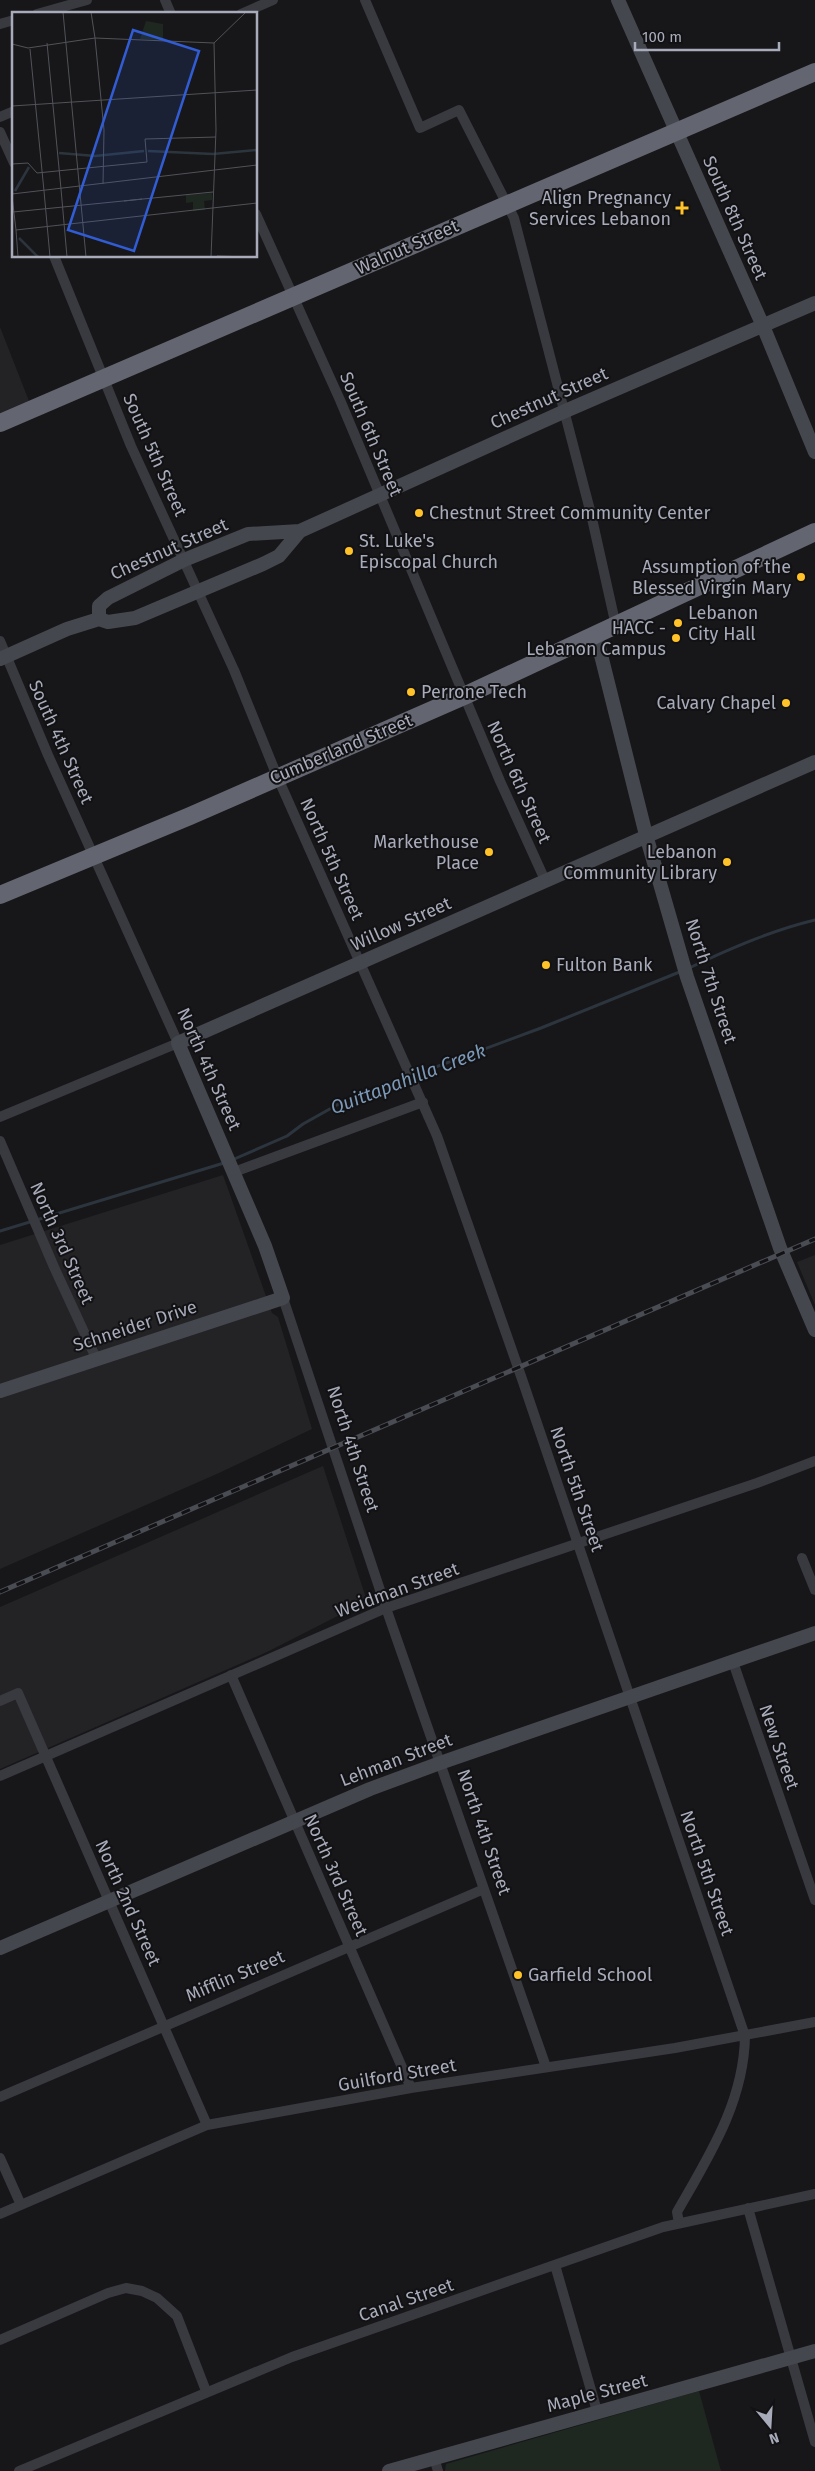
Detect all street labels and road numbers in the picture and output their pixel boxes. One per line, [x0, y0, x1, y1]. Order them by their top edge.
street label: South 8th Street [698, 153, 772, 284]
street label: Walnut Street [352, 214, 462, 279]
street label: Chestnut Street [487, 362, 612, 434]
street label: South 6th Street [335, 369, 407, 500]
street label: South 5th Street [118, 390, 192, 520]
street label: Chestnut Street [107, 513, 232, 585]
street label: South 4th Street [24, 677, 98, 808]
street label: Cumberland Street [266, 709, 416, 789]
street label: North 6th Street [482, 717, 556, 847]
street label: North 5th Street [295, 795, 369, 924]
street label: Willow Street [347, 892, 455, 956]
street label: North 7th Street [680, 916, 742, 1047]
street label: North 4th Street [172, 1004, 246, 1134]
street label: North 3rd Street [25, 1179, 99, 1308]
street label: Schneider Drive [70, 1296, 200, 1356]
street label: North 4th Street [322, 1383, 384, 1516]
street label: North 5th Street [545, 1423, 609, 1555]
street label: Weidman Street [332, 1557, 462, 1623]
street label: New Street [754, 1702, 804, 1793]
street label: Lehman Street [337, 1728, 456, 1791]
street label: North 4th Street [452, 1766, 516, 1898]
street label: North 5th Street [675, 1807, 739, 1939]
street label: North 3rd Street [299, 1811, 373, 1940]
street label: North 2nd Street [90, 1837, 166, 1970]
street label: Mifflin Street [182, 1945, 288, 2007]
street label: Guilford Street [336, 2054, 458, 2096]
street label: Canal Street [356, 2273, 457, 2326]
street label: Maple Street [544, 2369, 650, 2417]

